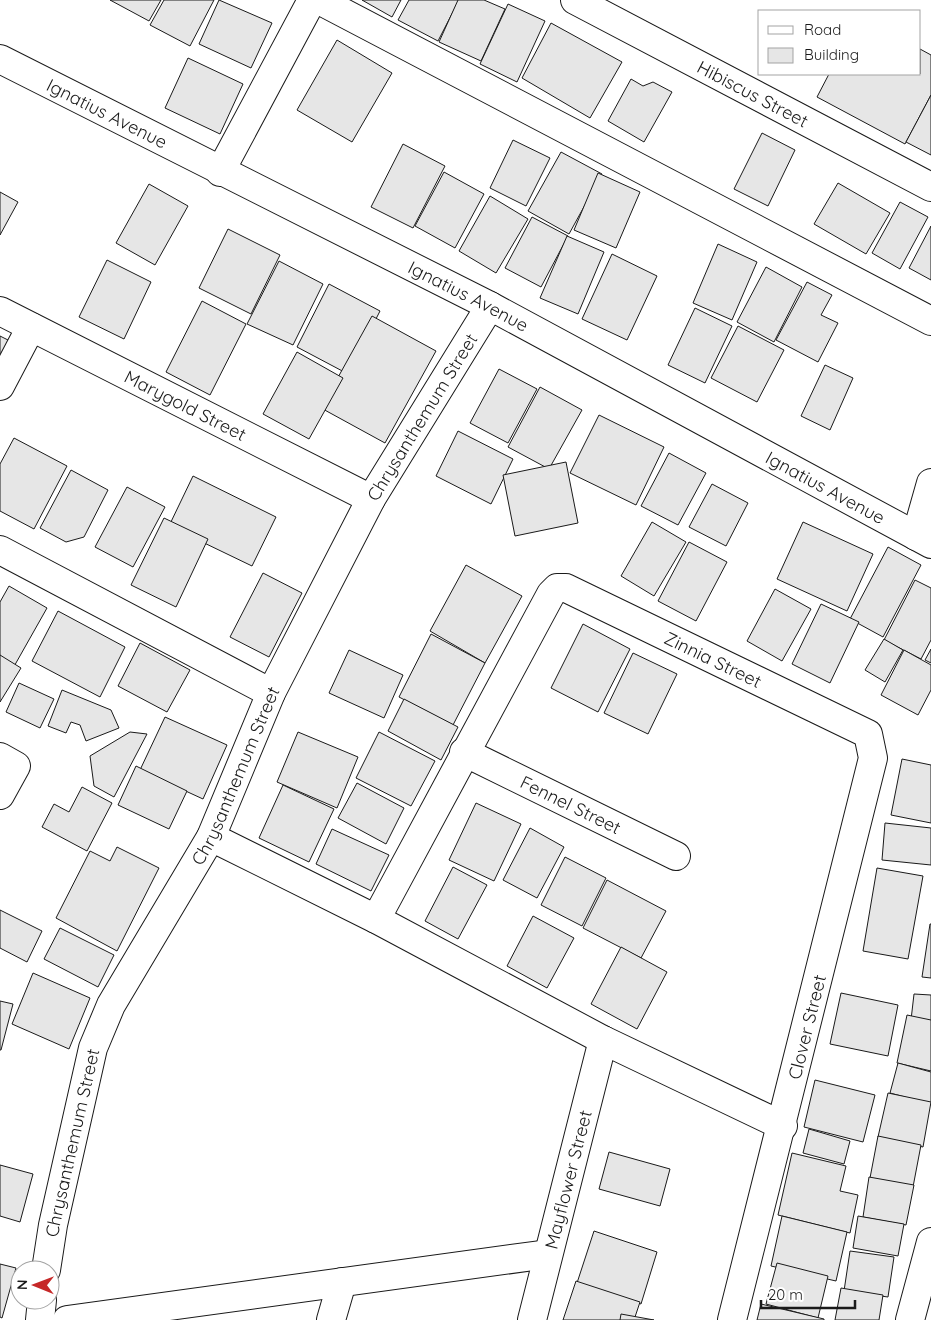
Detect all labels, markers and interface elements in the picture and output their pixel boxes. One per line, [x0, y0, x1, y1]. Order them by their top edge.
legend [758, 10, 921, 75]
text: Road [804, 20, 841, 39]
text: Building [804, 45, 859, 64]
street label: Hibiscus Street [693, 55, 812, 132]
street label: Ignatius Avenue [43, 73, 171, 153]
street label: Ignatius Avenue [405, 255, 533, 336]
street label: Chrysanthemum Street [361, 329, 482, 505]
street label: Marygold Street [121, 365, 250, 445]
street label: Ignatius Avenue [762, 446, 889, 529]
street label: Zinnia Street [661, 626, 765, 692]
street label: Chrysanthemum Street [186, 682, 284, 869]
street label: Fennel Street [517, 770, 625, 839]
street label: Clover Street [783, 972, 831, 1082]
street label: Chrysanthemum Street [40, 1046, 104, 1239]
street label: Mayflower Street [539, 1108, 596, 1251]
north arrow [10, 1260, 60, 1310]
scale bar [761, 1278, 855, 1310]
text: N [13, 1279, 31, 1290]
text: 20 m [768, 1285, 803, 1304]

